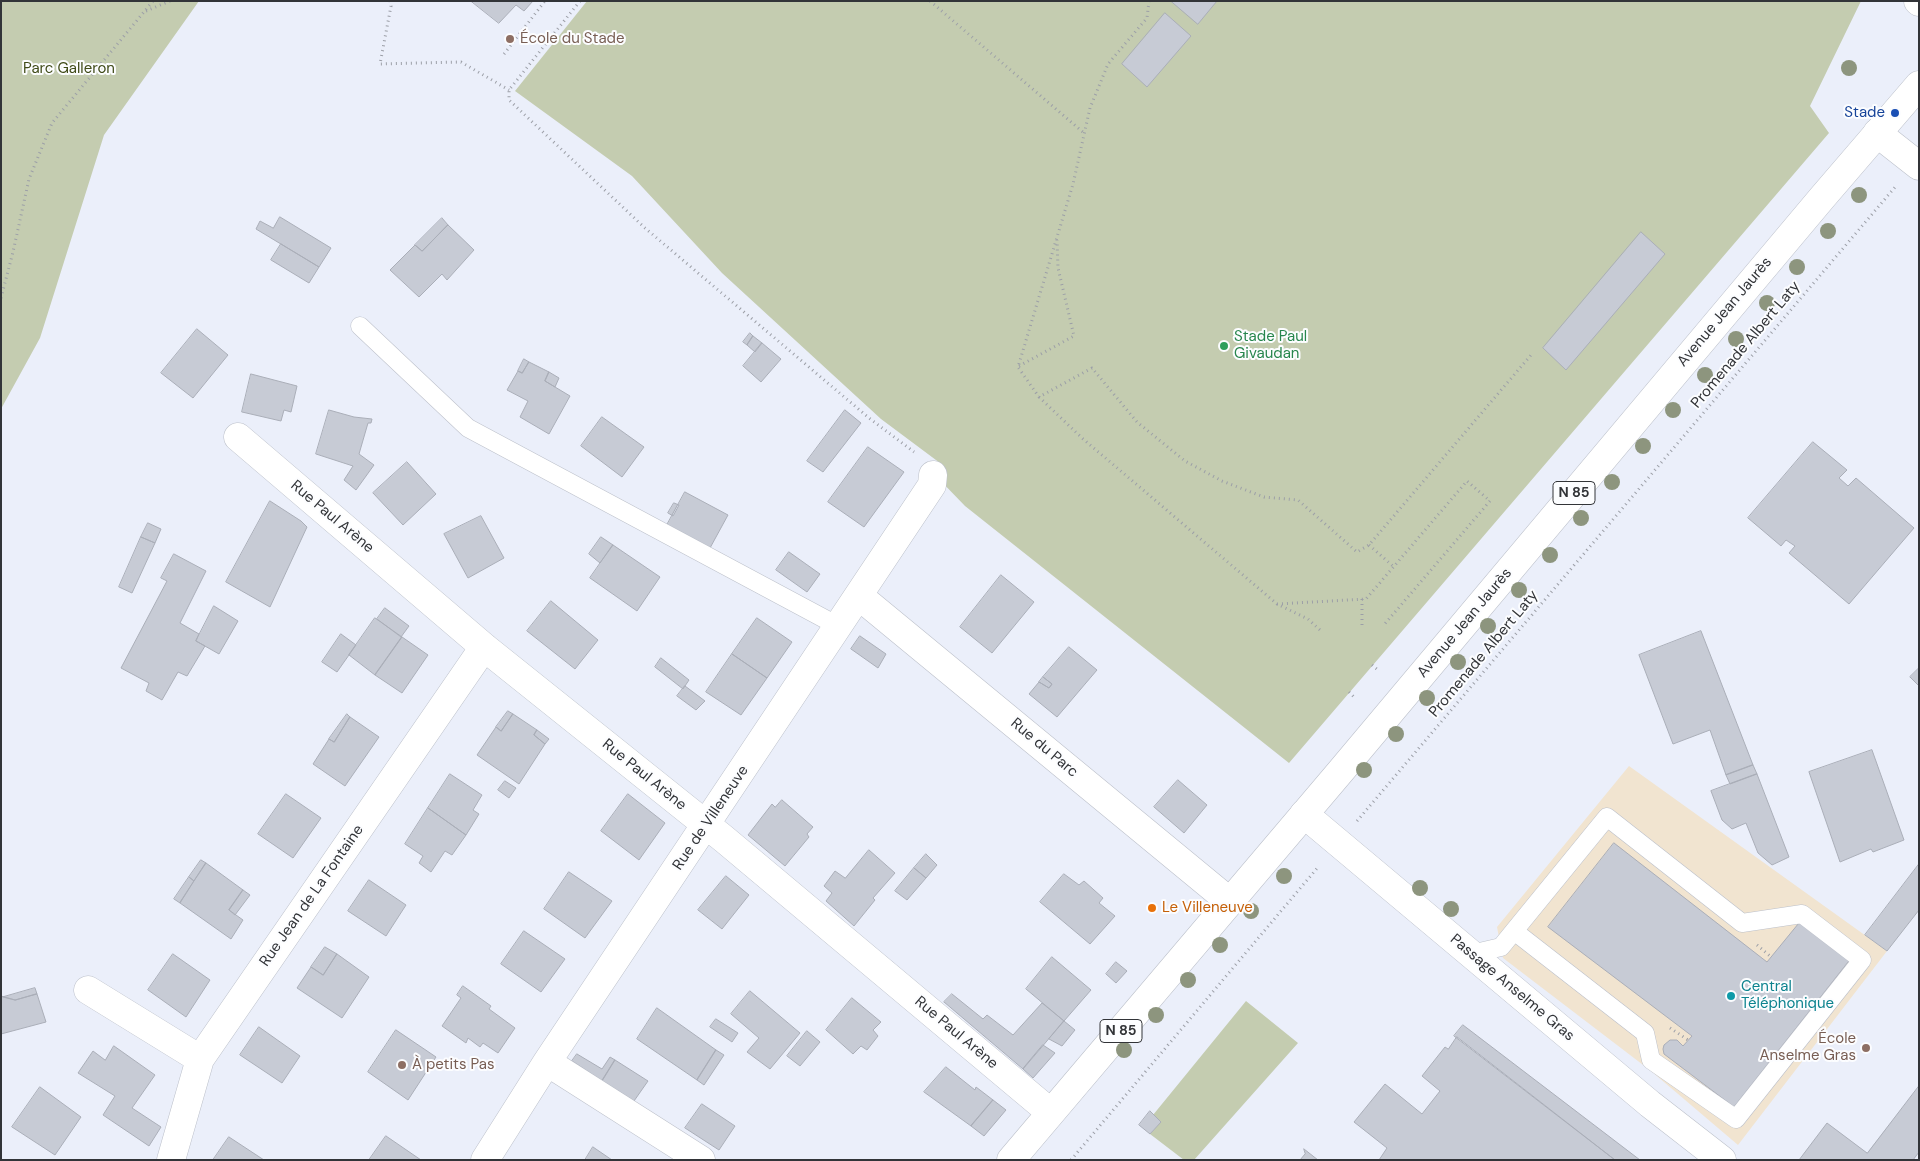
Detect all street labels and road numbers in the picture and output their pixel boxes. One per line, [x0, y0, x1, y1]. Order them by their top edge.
street label: Avenue Jean Jaurès [1674, 254, 1776, 370]
street label: Promenade Albert Laty [1688, 278, 1804, 412]
street label: Rue Paul Arène [287, 477, 377, 557]
road number: N 85 [1553, 482, 1595, 504]
street label: Avenue Jean Jaurès [1414, 565, 1516, 681]
street label: Promenade Albert Laty [1426, 587, 1542, 721]
street label: Rue du Parc [1007, 715, 1081, 781]
street label: Rue Paul Arène [598, 735, 690, 815]
street label: Rue de Villeneuve [669, 762, 753, 874]
street label: Rue Jean de La Fontaine [256, 822, 368, 970]
street label: Passage Anselme Gras [1446, 931, 1578, 1045]
street label: Rue Paul Arène [911, 993, 1001, 1073]
road number: N 85 [1100, 1019, 1142, 1042]

